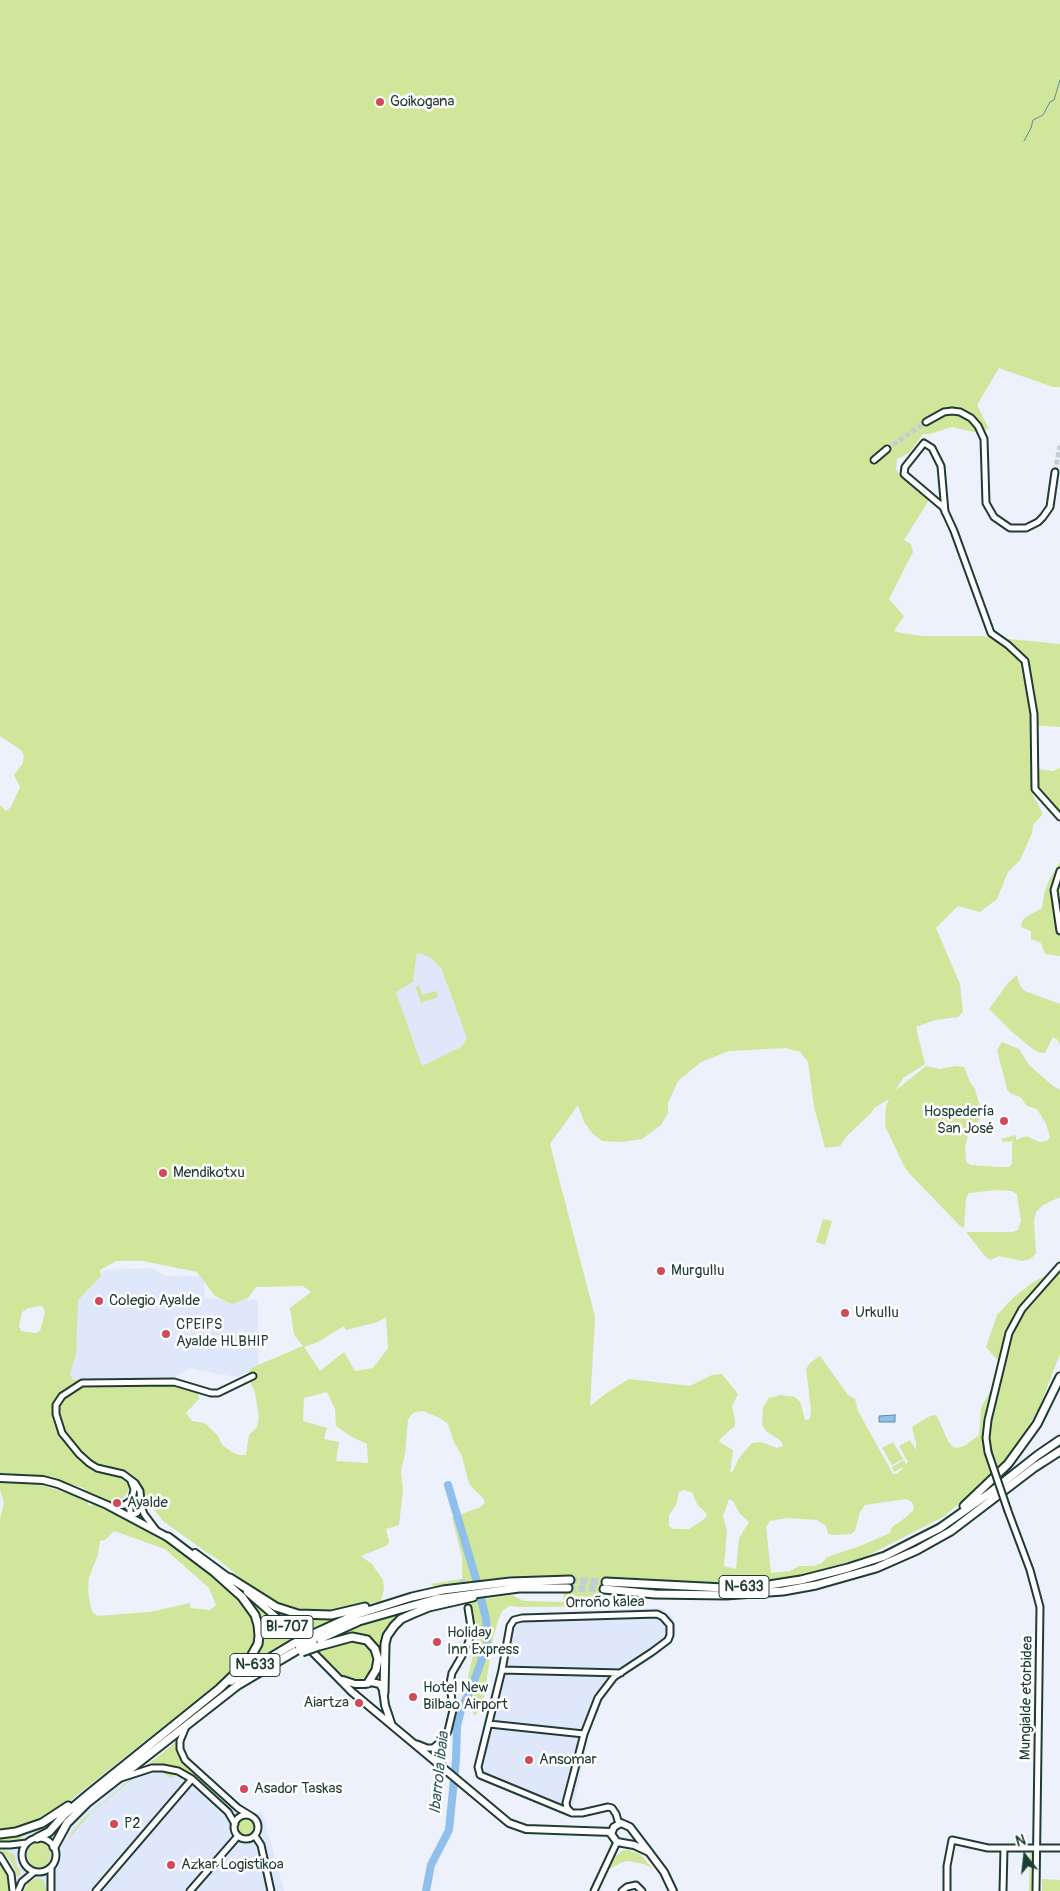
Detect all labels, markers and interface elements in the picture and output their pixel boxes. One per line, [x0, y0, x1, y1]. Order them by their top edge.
place label: Goikogana [390, 93, 455, 111]
marker: Goikogana [374, 96, 386, 108]
place label: Hospedería San José [924, 1103, 994, 1138]
marker: Hospedería San José [998, 1115, 1010, 1127]
place label: Mendikotxu [173, 1164, 245, 1182]
marker: Mendikotxu [157, 1167, 169, 1179]
place label: Murgullu [671, 1262, 724, 1280]
marker: Murgullu [655, 1265, 667, 1277]
place label: Colegio Ayalde [109, 1292, 200, 1310]
marker: Colegio Ayalde [93, 1295, 105, 1307]
place label: Urkullu [855, 1304, 899, 1322]
marker: Urkullu [839, 1307, 851, 1319]
place label: CPEIPS Ayalde HLBHIP [176, 1316, 269, 1351]
marker: CPEIPS Ayalde HLBHIP [160, 1328, 172, 1340]
place label: Ayalde [127, 1494, 168, 1512]
marker: Ayalde [111, 1497, 123, 1509]
road number: N-633 [719, 1575, 769, 1598]
street label: Orroño kalea [565, 1593, 645, 1613]
road number: BI-707 [261, 1615, 313, 1638]
place label: Holiday Inn Express [447, 1624, 519, 1659]
marker: Holiday Inn Express [431, 1636, 443, 1648]
street label: Mungialde etorbidea [1017, 1636, 1037, 1760]
road number: N-633 [230, 1654, 280, 1676]
place label: Hotel New Bilbao Airport [423, 1679, 508, 1714]
marker: Hotel New Bilbao Airport [407, 1691, 419, 1703]
place label: Aiartza [303, 1694, 349, 1712]
marker: Aiartza [353, 1697, 365, 1709]
water label: Ibarrola ibaia [426, 1731, 454, 1815]
place label: Ansomar [539, 1751, 597, 1769]
marker: Ansomar [523, 1754, 535, 1766]
place label: Asador Taskas [254, 1780, 342, 1798]
marker: Asador Taskas [238, 1783, 250, 1795]
place label: P2 [124, 1815, 141, 1833]
marker: P2 [108, 1818, 120, 1830]
north arrow [1000, 1831, 1050, 1881]
text: N [1014, 1832, 1028, 1851]
place label: Azkar Logistikoa [181, 1856, 284, 1874]
marker: Azkar Logistikoa [165, 1859, 177, 1871]

